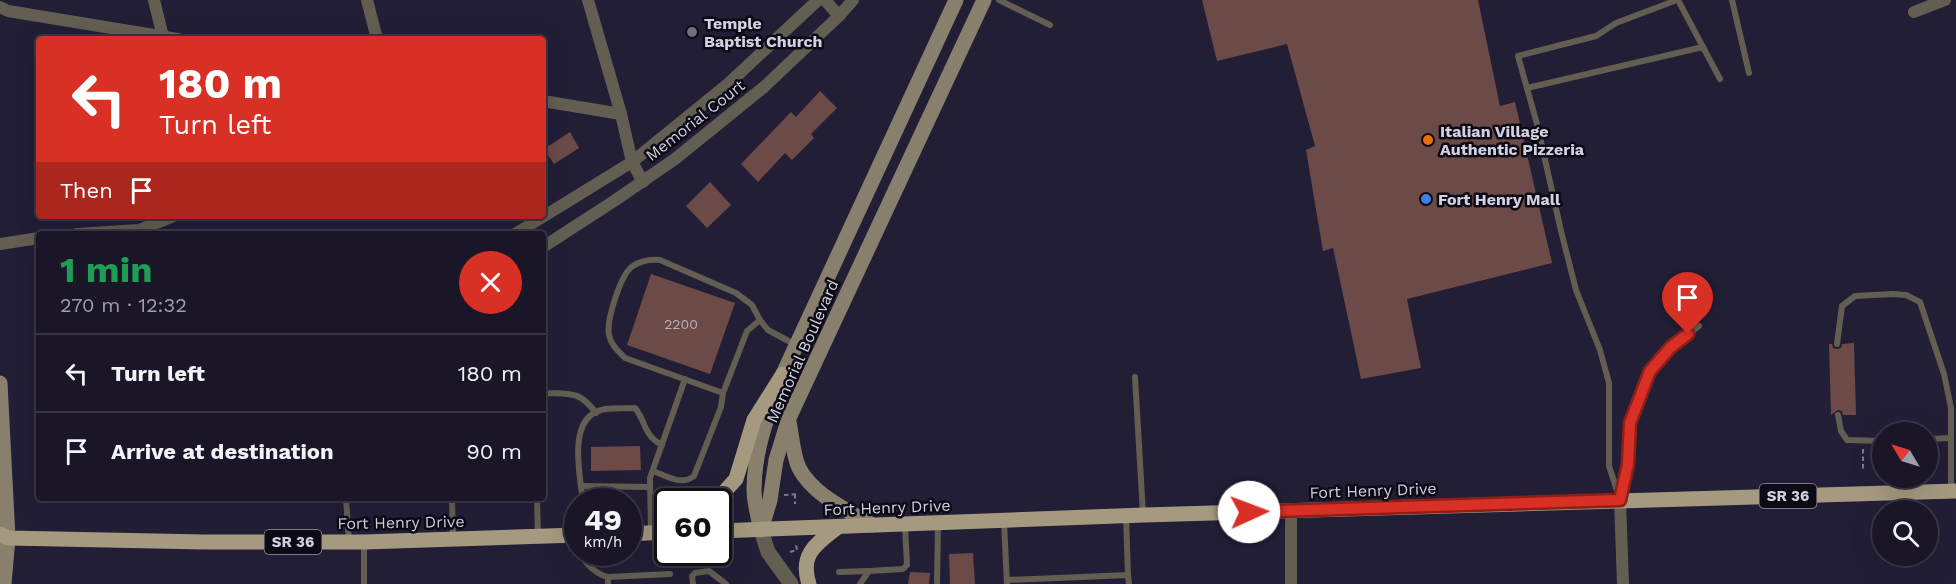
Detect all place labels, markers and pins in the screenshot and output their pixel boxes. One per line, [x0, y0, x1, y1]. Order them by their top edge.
place label: Temple Baptist Church [704, 14, 822, 51]
marker: Temple Baptist Church [685, 25, 699, 39]
place label: Italian Village Authentic Pizzeria [1440, 122, 1585, 159]
marker: Italian Village Authentic Pizzeria [1421, 133, 1435, 147]
place label: Fort Henry Mall [1438, 190, 1561, 209]
marker: Fort Henry Mall [1419, 192, 1433, 206]
pin [1662, 272, 1713, 334]

